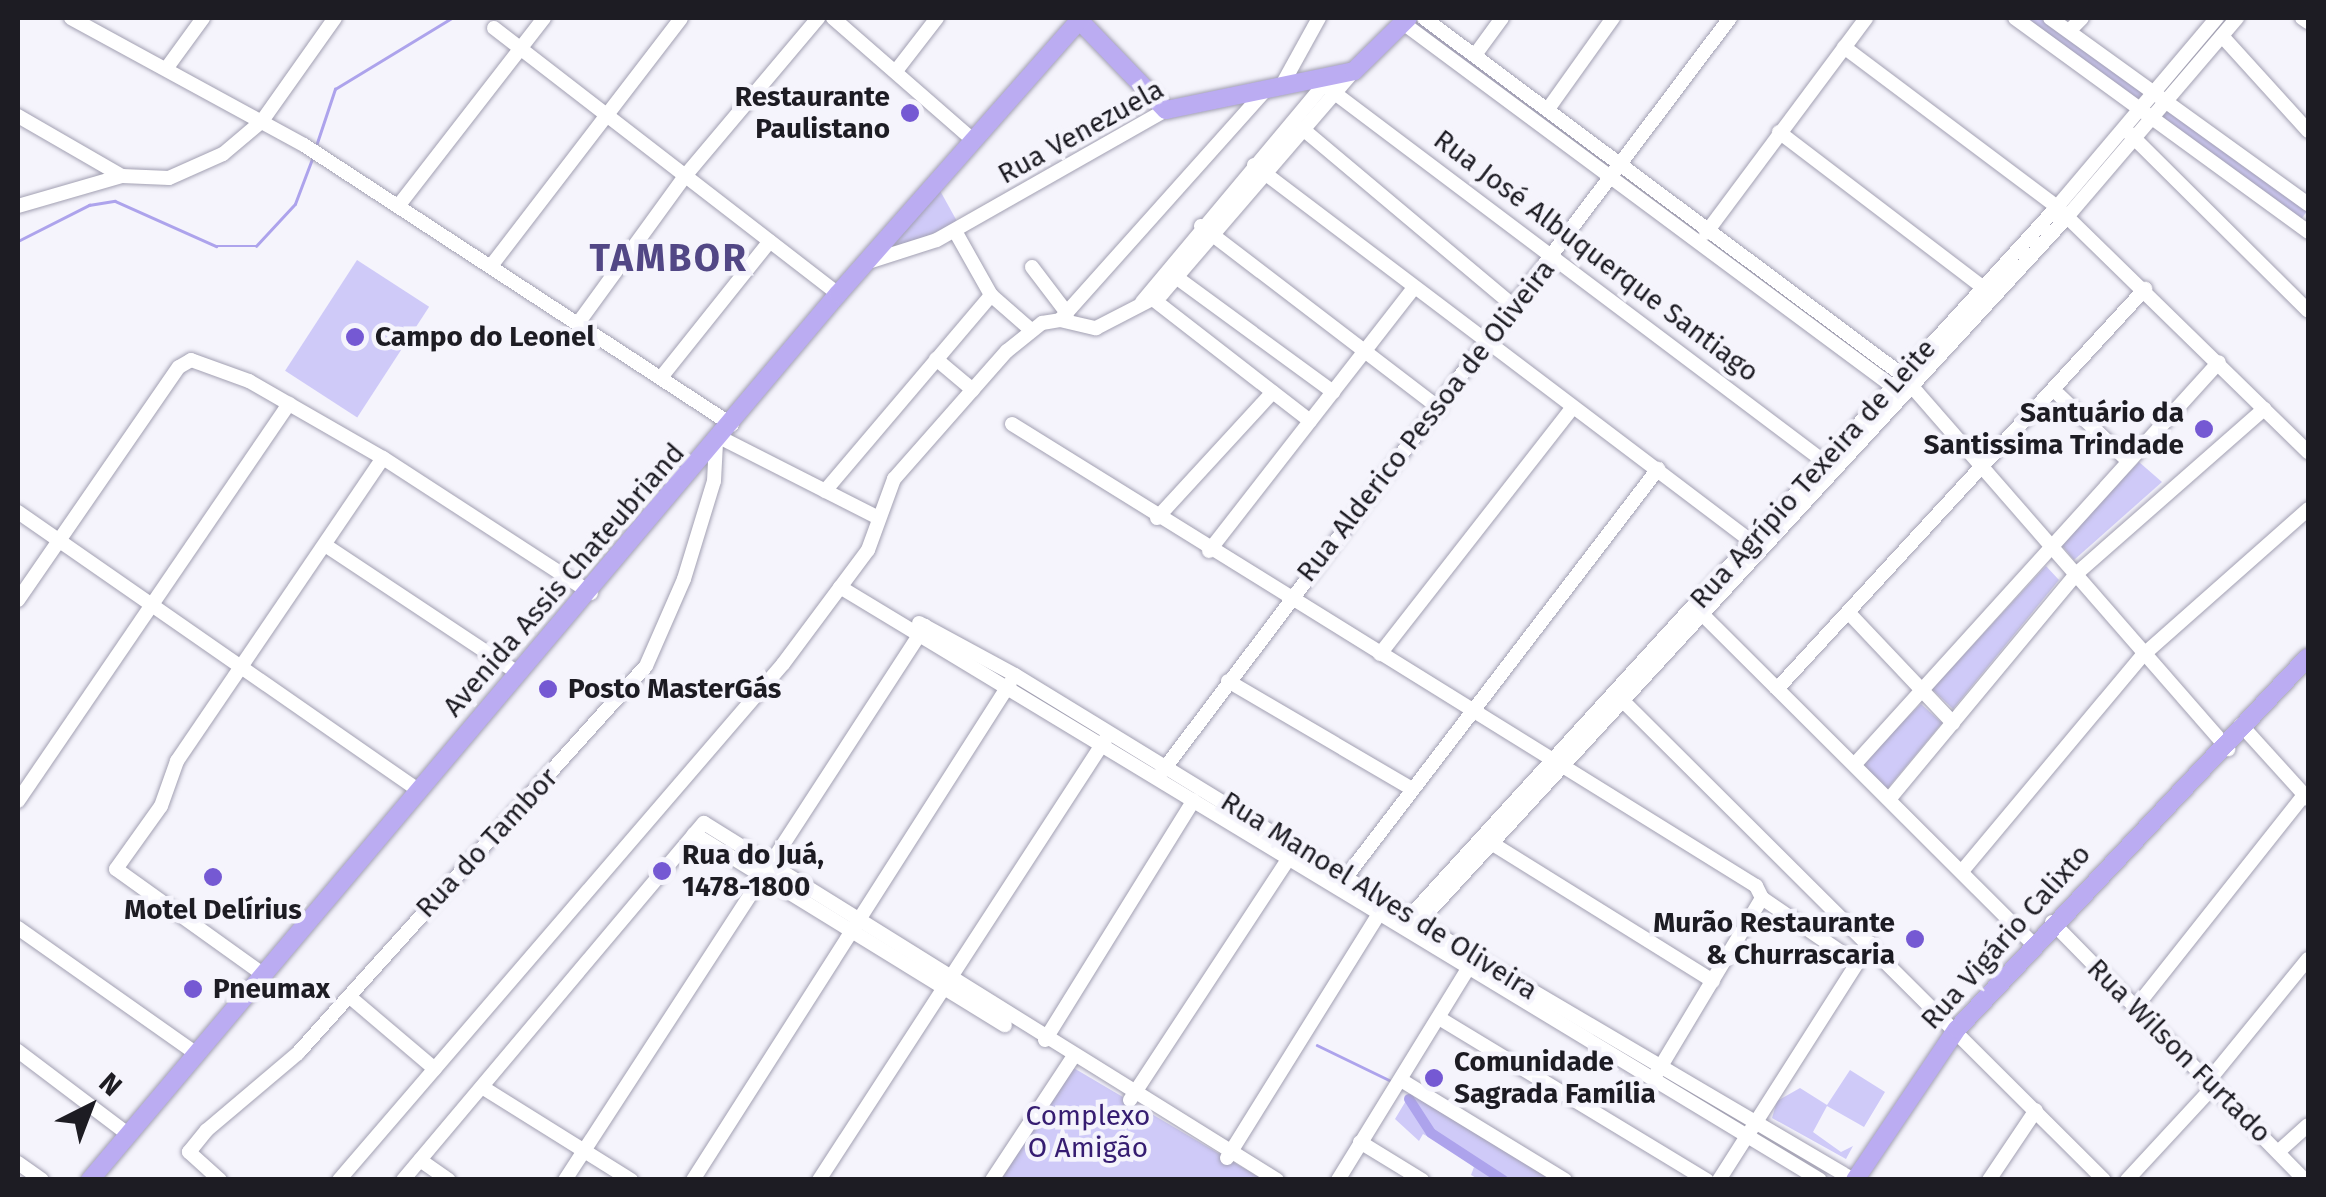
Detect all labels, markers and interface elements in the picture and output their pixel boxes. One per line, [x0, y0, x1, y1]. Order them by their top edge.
street label: Rua Venezuela [992, 73, 1170, 191]
place label: Restaurante Paulistano [735, 80, 890, 146]
marker: Restaurante Paulistano [899, 102, 921, 124]
street label: Rua José Albuquerque Santiago [1427, 123, 1765, 389]
district label: TAMBOR [589, 236, 749, 282]
street label: Rua Alderico Pessoa de Oliveira [1290, 253, 1562, 589]
place label: Campo do Leonel [375, 320, 595, 354]
marker: Campo do Leonel [344, 326, 366, 348]
street label: Rua Agrípio Texeira de Leite [1683, 332, 1943, 616]
place label: Santuário da Santissima Trindade [1923, 396, 2184, 462]
marker: Santuário da Santissima Trindade [2193, 418, 2215, 440]
street label: Avenida Assis Chateubriand [436, 437, 692, 723]
place label: Posto MasterGás [568, 672, 781, 706]
marker: Posto MasterGás [537, 678, 559, 700]
street label: Rua do Tambor [409, 761, 565, 925]
street label: Rua Manoel Alves de Oliveira [1215, 785, 1543, 1007]
place label: Rua do Juá, 1478-1800 [682, 838, 824, 904]
street label: Rua Vigário Calixto [1914, 838, 2098, 1036]
marker: Rua do Juá, 1478-1800 [651, 860, 673, 882]
marker: Motel Delírius [202, 866, 224, 888]
place label: Motel Delírius [124, 893, 302, 927]
place label: Murão Restaurante & Churrascaria [1653, 906, 1895, 972]
marker: Murão Restaurante & Churrascaria [1904, 928, 1926, 950]
street label: Rua Wilson Furtado [2080, 952, 2278, 1150]
place label: Pneumax [213, 972, 330, 1006]
marker: Pneumax [182, 978, 204, 1000]
place label: Comunidade Sagrada Família [1454, 1045, 1656, 1111]
north arrow [40, 1057, 140, 1157]
text: N [92, 1066, 128, 1103]
marker: Comunidade Sagrada Família [1423, 1067, 1445, 1089]
park label: Complexo O Amigão [1026, 1099, 1150, 1165]

